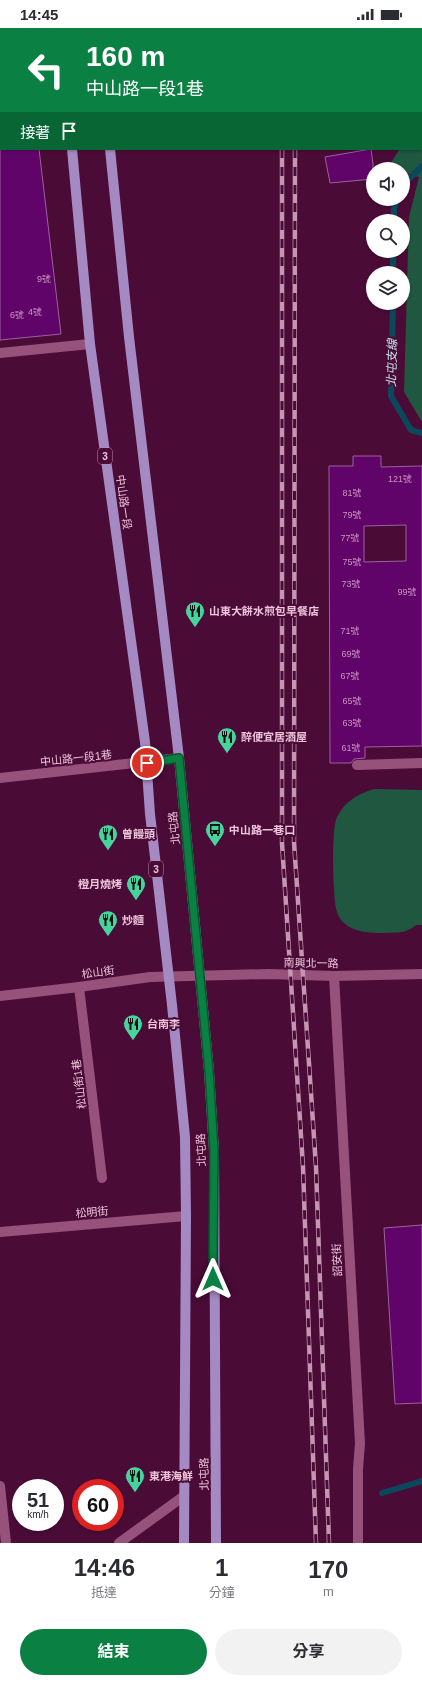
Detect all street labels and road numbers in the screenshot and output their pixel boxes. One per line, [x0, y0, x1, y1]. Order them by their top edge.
road number: 3 [98, 448, 112, 464]
street label: 中山路一段 [114, 474, 134, 530]
street label: 中山路一段1巷 [40, 748, 112, 768]
street label: 北屯路 [166, 811, 182, 845]
road number: 3 [149, 861, 163, 877]
street label: 南興北一路 [283, 957, 339, 969]
street label: 松山街 [81, 964, 115, 980]
street label: 松山街1巷 [70, 1058, 88, 1110]
street label: 北屯路 [194, 1133, 208, 1167]
street label: 松明街 [75, 1205, 109, 1219]
street label: 詔安街 [330, 1243, 344, 1277]
street label: 北屯路 [198, 1457, 210, 1491]

